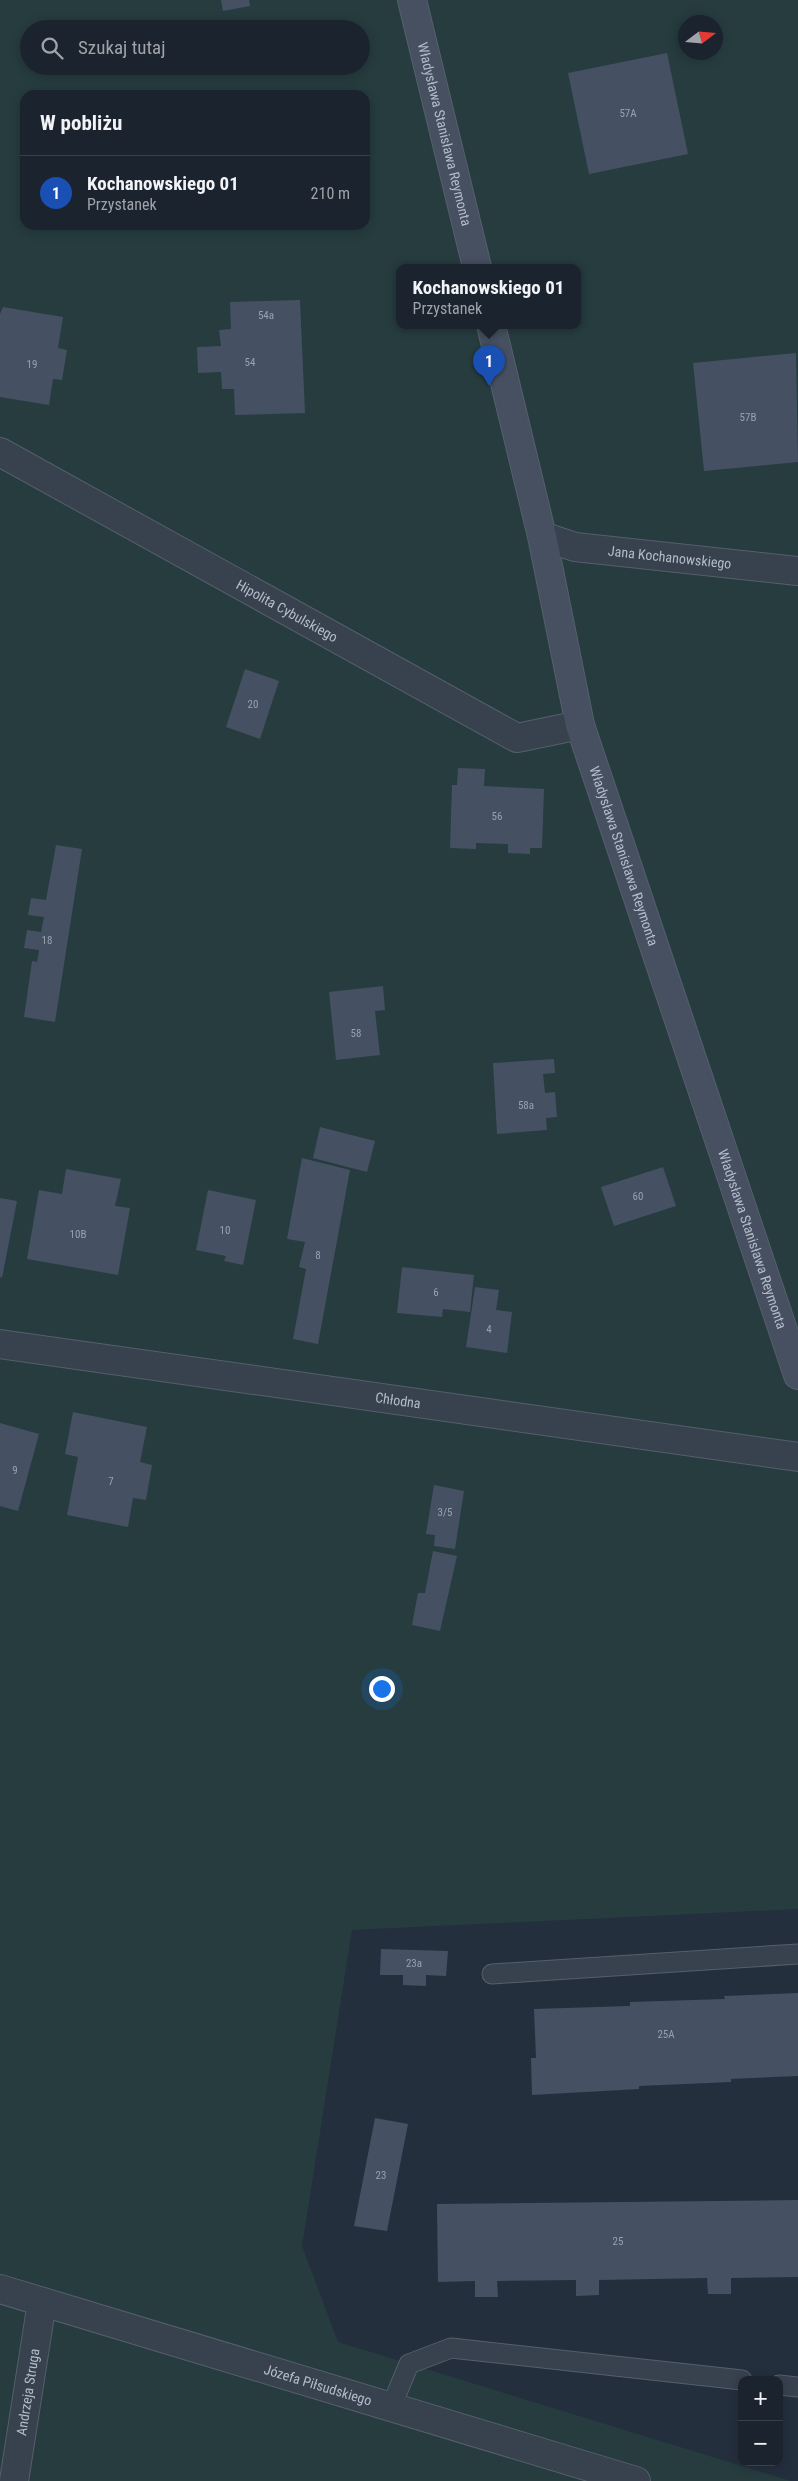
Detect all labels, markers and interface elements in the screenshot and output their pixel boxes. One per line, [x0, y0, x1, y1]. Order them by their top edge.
north arrow [678, 15, 723, 60]
search box [20, 20, 370, 75]
icon: search [38, 34, 66, 62]
text: Szukaj tutaj [78, 36, 165, 59]
street label: Władysława Stanisława Reymonta [415, 41, 475, 227]
house number: 57A [619, 107, 637, 120]
text: W pobliżu [40, 111, 122, 135]
text: Kochanowskiego 01 [87, 172, 239, 195]
text: 1 [52, 184, 60, 203]
text: 210 m [311, 184, 350, 203]
text: Przystanek [87, 195, 157, 214]
popup [396, 264, 581, 329]
text: Kochanowskiego 01 [413, 276, 564, 299]
text: Przystanek [413, 299, 482, 318]
house number: 54a [258, 309, 274, 322]
pin: 1 [473, 345, 505, 386]
house number: 54 [245, 356, 256, 369]
house number: 19 [27, 358, 37, 371]
house number: 57B [740, 411, 756, 424]
street label: Jana Kochanowskiego [607, 543, 732, 572]
street label: Hipolita Cybulskiego [233, 576, 341, 645]
house number: 20 [248, 698, 258, 711]
street label: Władysława Stanisława Reymonta [586, 764, 661, 948]
house number: 56 [492, 810, 502, 823]
house number: 18 [42, 934, 52, 947]
house number: 58 [351, 1027, 361, 1040]
house number: 58a [518, 1099, 534, 1112]
street label: Władysława Stanisława Reymonta [715, 1147, 790, 1331]
house number: 60 [633, 1190, 643, 1203]
house number: 10 [220, 1224, 230, 1237]
house number: 10B [70, 1228, 86, 1241]
house number: 8 [315, 1249, 321, 1262]
house number: 6 [433, 1286, 439, 1299]
house number: 4 [486, 1323, 492, 1336]
street label: Chłodna [374, 1389, 422, 1411]
house number: 9 [12, 1464, 18, 1477]
house number: 7 [108, 1475, 114, 1488]
house number: 3/5 [438, 1506, 452, 1519]
your location [369, 1676, 395, 1702]
house number: 23a [406, 1957, 422, 1970]
house number: 25A [657, 2028, 675, 2041]
house number: 23 [376, 2169, 386, 2182]
house number: 25 [613, 2235, 623, 2248]
street label: Andrzeja Struga [13, 2347, 43, 2437]
street label: Józefa Piłsudskiego [262, 2361, 374, 2409]
map controls [738, 2376, 783, 2466]
button: + [738, 2376, 783, 2421]
button: − [738, 2421, 783, 2466]

